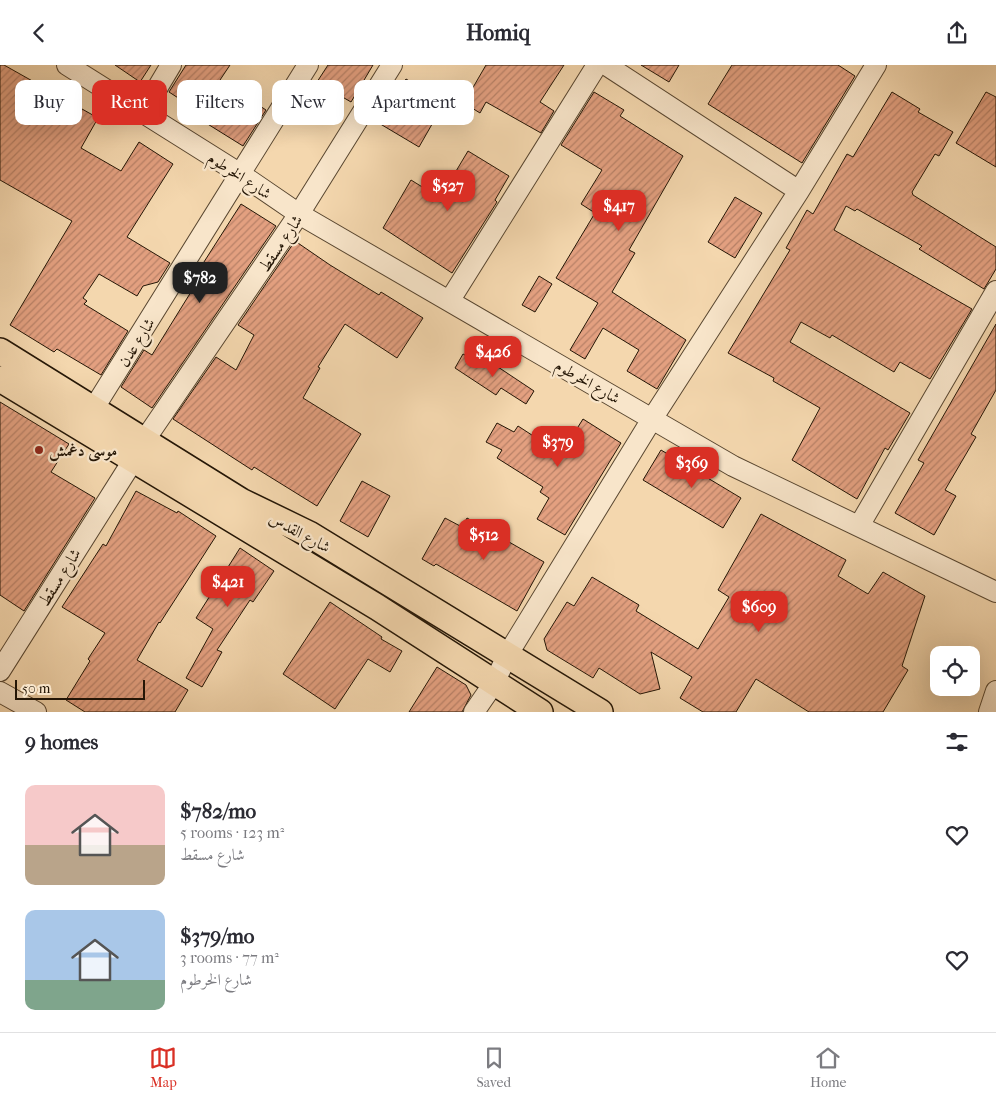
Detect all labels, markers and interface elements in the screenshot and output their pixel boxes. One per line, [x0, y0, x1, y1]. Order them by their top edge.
icon: back [25, 19, 53, 47]
icon: share [943, 19, 971, 47]
text: Homiq [466, 20, 530, 46]
chip: Buy [15, 80, 82, 125]
chip: Rent [92, 80, 167, 125]
chip: Filters [177, 80, 262, 125]
chip: New [272, 80, 344, 125]
chip: Apartment [354, 80, 474, 125]
street label: شارع الخرطوم [202, 148, 275, 207]
pin: $527 [418, 169, 478, 212]
text: $527 [432, 176, 464, 195]
pin: $417 [589, 189, 649, 232]
text: $417 [603, 196, 635, 215]
street label: شارع مسقط [254, 211, 310, 278]
pin: $782 [170, 261, 230, 304]
text: $782 [184, 268, 216, 287]
street label: شارع عدن [114, 314, 162, 372]
pin: $426 [463, 335, 523, 378]
text: $426 [475, 342, 511, 361]
street label: شارع الخرطوم [549, 355, 624, 412]
pin: $379 [528, 425, 588, 468]
text: $379 [542, 432, 574, 451]
place label: موسى دغمش [49, 441, 117, 462]
marker: موسى دغمش [33, 444, 45, 456]
pin: $369 [662, 447, 722, 489]
text: $369 [676, 453, 708, 472]
street label: شارع القدس [264, 508, 334, 560]
pin: $512 [454, 519, 514, 561]
text: $512 [469, 525, 499, 544]
street label: شارع مسقط [34, 545, 88, 612]
pin: $421 [198, 565, 258, 608]
text: $421 [212, 572, 244, 591]
pin: $609 [729, 591, 789, 633]
text: $609 [742, 597, 776, 616]
map controls [930, 646, 980, 696]
button: locate [930, 646, 980, 696]
scale bar [15, 677, 145, 700]
text: 50 m [22, 680, 50, 697]
icon: filters [943, 728, 971, 756]
text: 9 homes [25, 730, 98, 754]
text: $782/mo [180, 799, 256, 823]
icon: home [65, 805, 125, 865]
icon: heart [943, 821, 971, 849]
text: 5 rooms · 123 m² [180, 823, 284, 842]
text: شارع مسقط [180, 845, 245, 864]
text: $379/mo [180, 924, 254, 948]
icon: home [65, 930, 125, 990]
icon: heart [943, 946, 971, 974]
text: 3 rooms · 77 m² [180, 948, 279, 967]
text: شارع الخرطوم [180, 970, 252, 989]
tab: Map [149, 1044, 177, 1091]
tab: Saved [476, 1044, 511, 1091]
tab: Home [810, 1044, 847, 1091]

